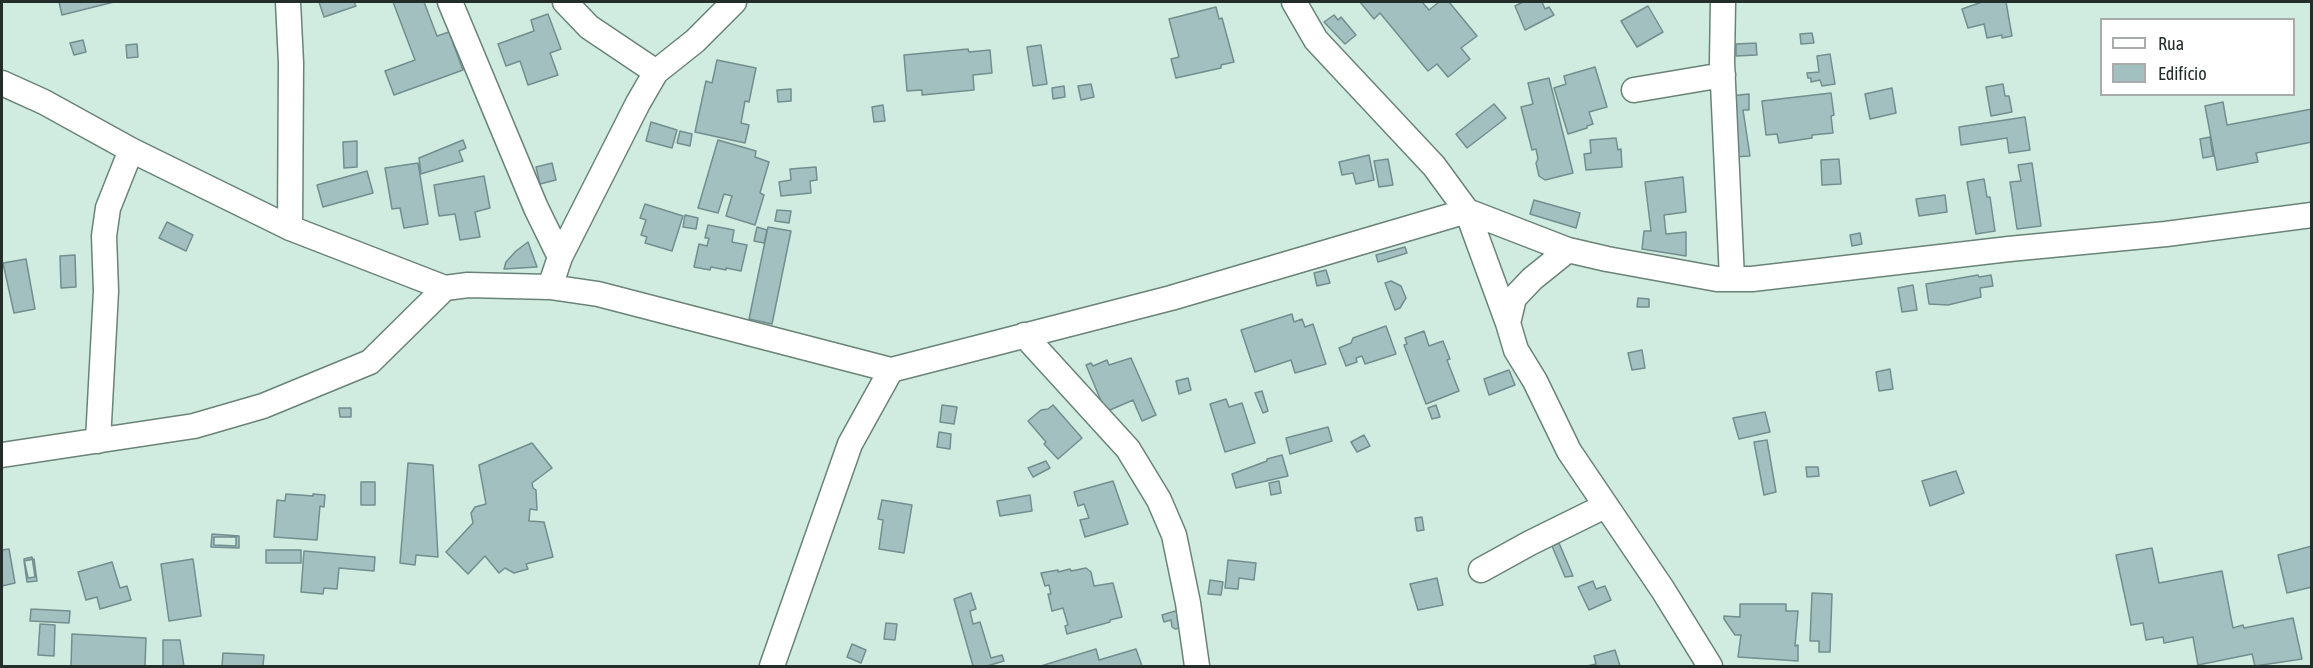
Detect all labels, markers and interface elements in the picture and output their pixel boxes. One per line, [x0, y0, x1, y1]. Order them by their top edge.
legend [2100, 18, 2295, 96]
text: Rua [2158, 33, 2184, 54]
text: Edifício [2158, 63, 2207, 84]

